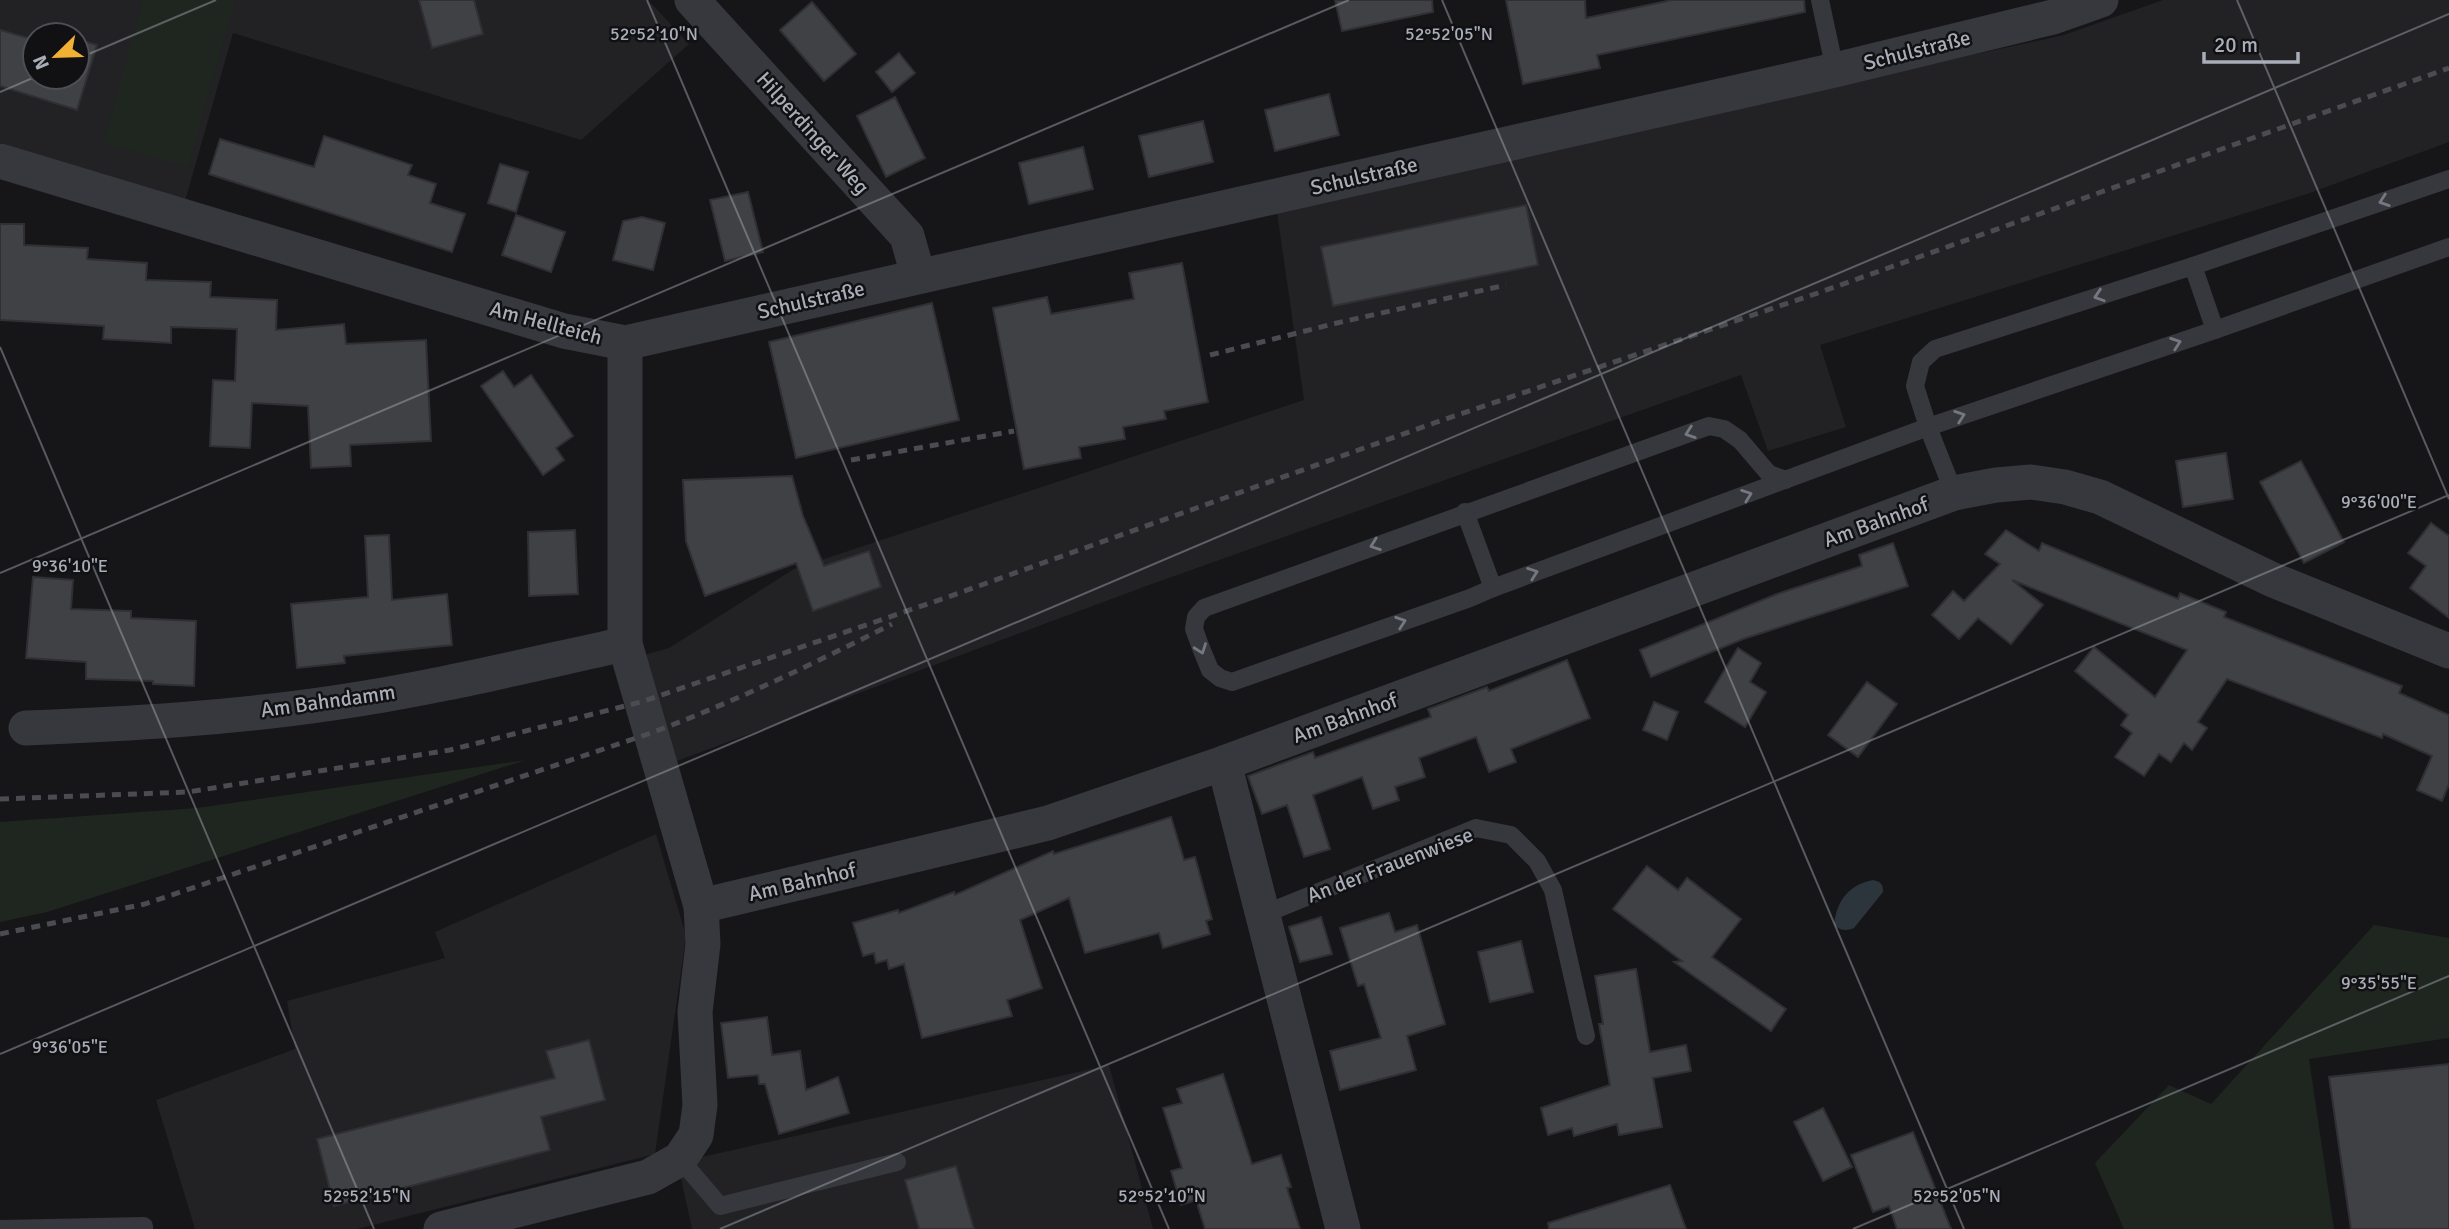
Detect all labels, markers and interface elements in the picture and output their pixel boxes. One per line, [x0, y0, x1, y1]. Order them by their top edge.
north arrow [21, 21, 91, 91]
scale bar [2204, 21, 2298, 65]
text: 52°52'10"N [610, 23, 698, 45]
text: 52°52'05"N [1405, 23, 1493, 45]
street label: Schulstraße [1861, 24, 1973, 76]
text: 20 m [2214, 32, 2258, 58]
text: N [28, 51, 55, 73]
street label: Hilperdinger Weg [751, 66, 875, 200]
street label: Schulstraße [1308, 151, 1420, 201]
one-way arrow [2379, 193, 2391, 207]
street label: Schulstraße [755, 275, 867, 325]
one-way arrow [2093, 288, 2106, 302]
street label: Am Hellteich [487, 296, 605, 350]
one-way arrow [2169, 337, 2181, 351]
one-way arrow [1954, 410, 1966, 424]
one-way arrow [1685, 425, 1697, 439]
one-way arrow [1740, 489, 1752, 503]
street label: Am Bahnhof [1820, 491, 1933, 553]
text: 9°36'00"E [2341, 491, 2417, 513]
one-way arrow [1369, 536, 1381, 550]
text: 9°36'10"E [32, 555, 108, 577]
one-way arrow [1527, 568, 1539, 582]
one-way arrow [1394, 616, 1406, 630]
one-way arrow [1193, 642, 1207, 654]
street label: Am Bahndamm [259, 679, 397, 723]
street label: Am Bahnhof [1289, 687, 1402, 749]
street label: An der Frauenwiese [1303, 821, 1477, 909]
street label: Am Bahnhof [746, 857, 859, 907]
text: 9°35'55"E [2341, 972, 2417, 994]
text: 9°36'05"E [32, 1036, 108, 1058]
text: 52°52'15"N [323, 1185, 411, 1207]
text: 52°52'10"N [1118, 1185, 1206, 1207]
text: 52°52'05"N [1913, 1185, 2001, 1207]

